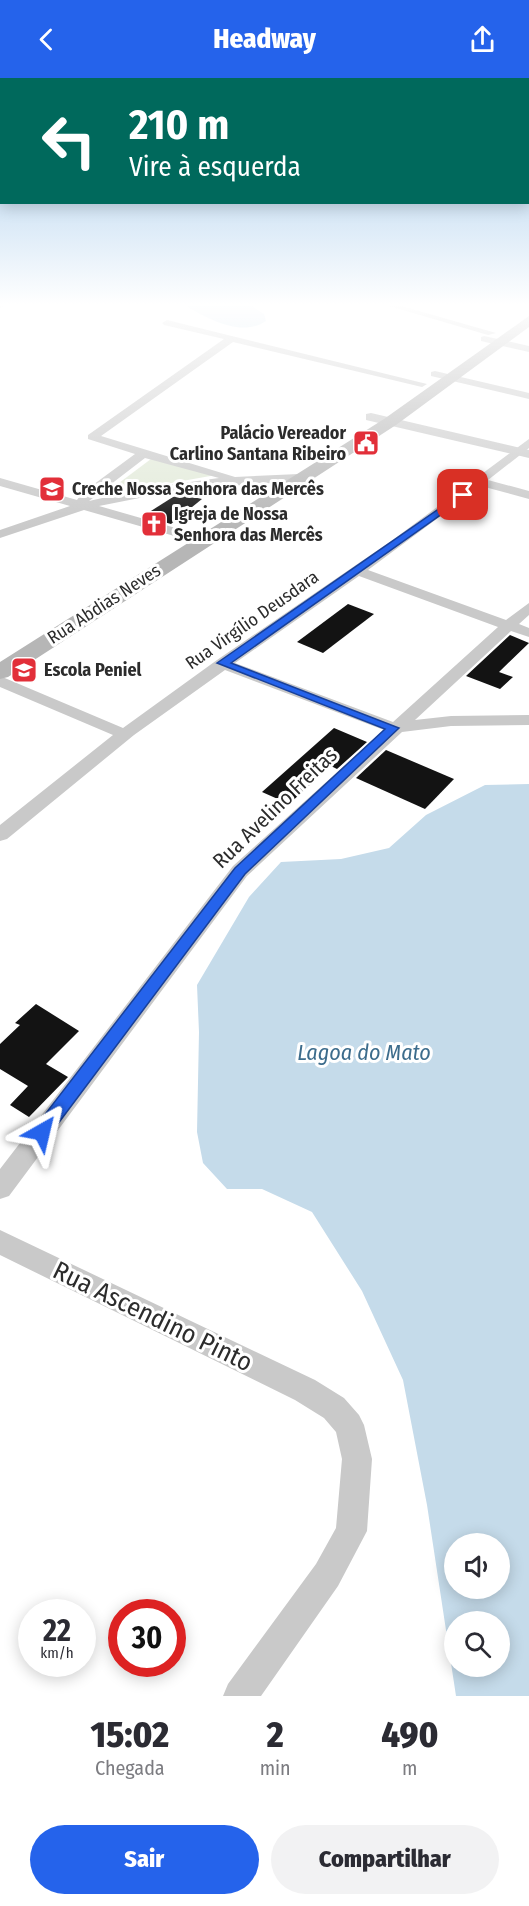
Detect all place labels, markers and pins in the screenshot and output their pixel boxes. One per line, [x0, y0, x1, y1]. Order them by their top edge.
place label: Palácio Vereador Carlino Santana Ribeiro [170, 422, 346, 465]
public building icon: Palácio Vereador Carlino Santana Ribeiro [351, 428, 381, 458]
pin [437, 469, 488, 520]
school or university icon: Creche Nossa Senhora das Mercês [37, 474, 67, 504]
place label: Creche Nossa Senhora das Mercês [72, 478, 324, 500]
place label: Igreja de Nossa Senhora das Mercês [174, 503, 323, 546]
church icon: Igreja de Nossa Senhora das Mercês [139, 509, 169, 539]
school or university icon: Escola Peniel [9, 655, 39, 685]
place label: Escola Peniel [44, 659, 142, 681]

